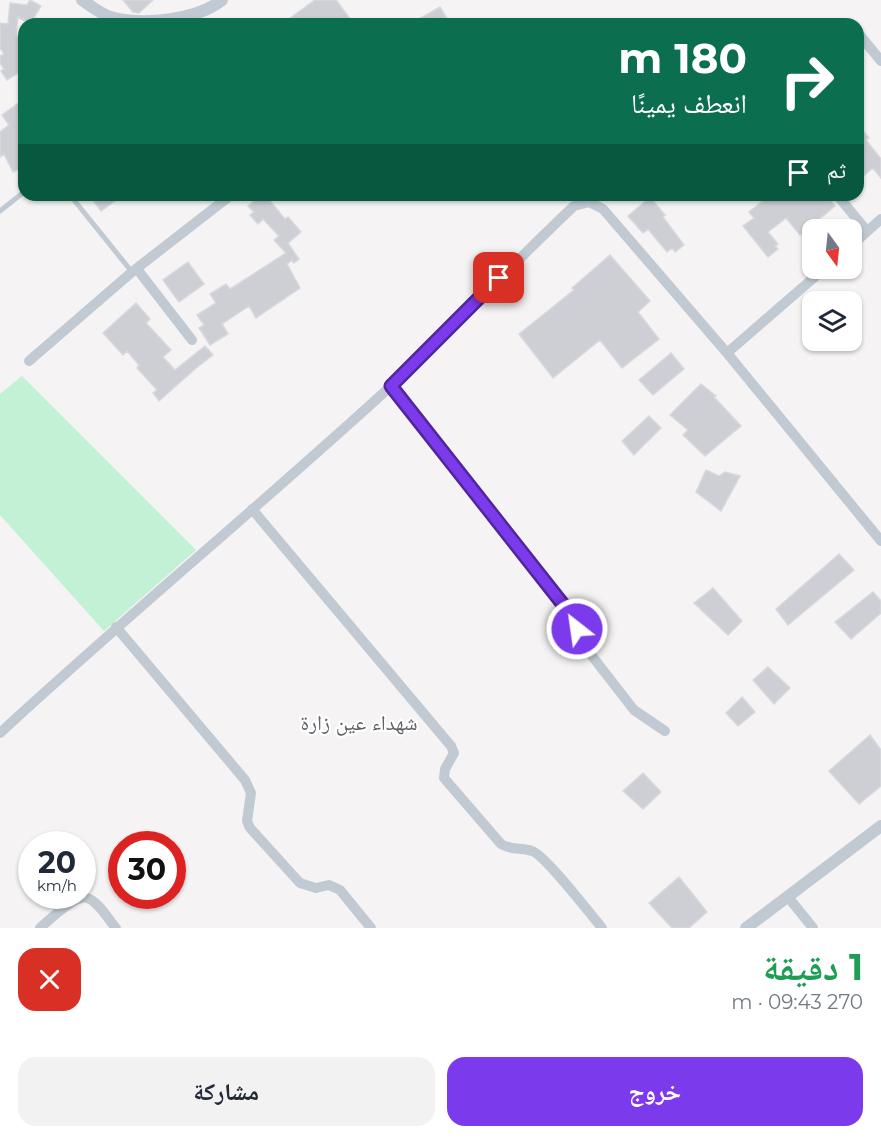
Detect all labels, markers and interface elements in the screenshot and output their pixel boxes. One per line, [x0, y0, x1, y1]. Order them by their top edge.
text: 180 m [618, 32, 747, 84]
icon: right [768, 42, 846, 120]
text: انعطف يمينًا [631, 87, 747, 120]
icon: arrive [782, 156, 815, 189]
text: ثم [827, 157, 846, 184]
north arrow [802, 219, 862, 279]
map controls [802, 219, 862, 351]
pin [473, 252, 524, 303]
icon: arrive [482, 261, 515, 294]
button: layers [802, 291, 862, 351]
position arrow [545, 597, 609, 661]
district label: شهداء عين زارة [300, 710, 418, 736]
speed limit sign: 30 [108, 831, 186, 909]
text: 20 [38, 844, 76, 881]
text: km/h [37, 876, 77, 895]
text: 1 دقيقة [763, 945, 863, 989]
button: close [18, 948, 81, 1011]
text: 270 m · 09:43 [731, 990, 863, 1014]
button: مشاركة [18, 1057, 435, 1126]
button: خروج [447, 1057, 863, 1126]

